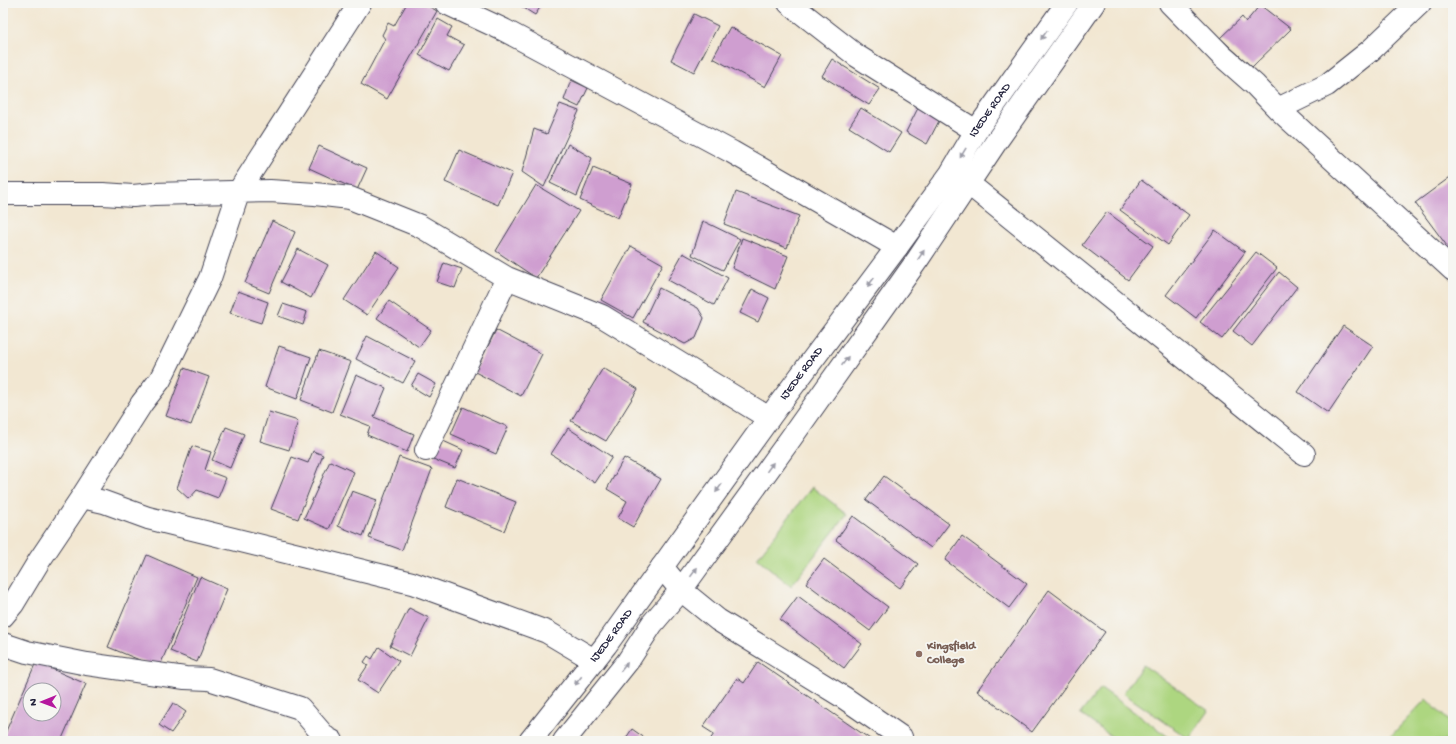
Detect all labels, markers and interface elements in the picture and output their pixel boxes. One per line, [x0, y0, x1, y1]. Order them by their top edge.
one-way arrow [1040, 30, 1048, 40]
street label: IJEDE ROAD [967, 81, 1015, 140]
one-way arrow [959, 147, 966, 159]
one-way arrow [917, 250, 925, 260]
one-way arrow [867, 277, 875, 287]
street label: IJEDE ROAD [777, 344, 827, 403]
one-way arrow [841, 356, 849, 366]
one-way arrow [766, 461, 774, 472]
one-way arrow [715, 482, 723, 493]
one-way arrow [690, 567, 698, 577]
street label: IJEDE ROAD [587, 606, 636, 666]
place label: Kingsfield College [926, 640, 977, 668]
marker: Kingsfield College [914, 649, 924, 659]
one-way arrow [619, 661, 628, 672]
one-way arrow [574, 675, 583, 686]
north arrow [22, 682, 62, 722]
text: N [28, 698, 40, 706]

